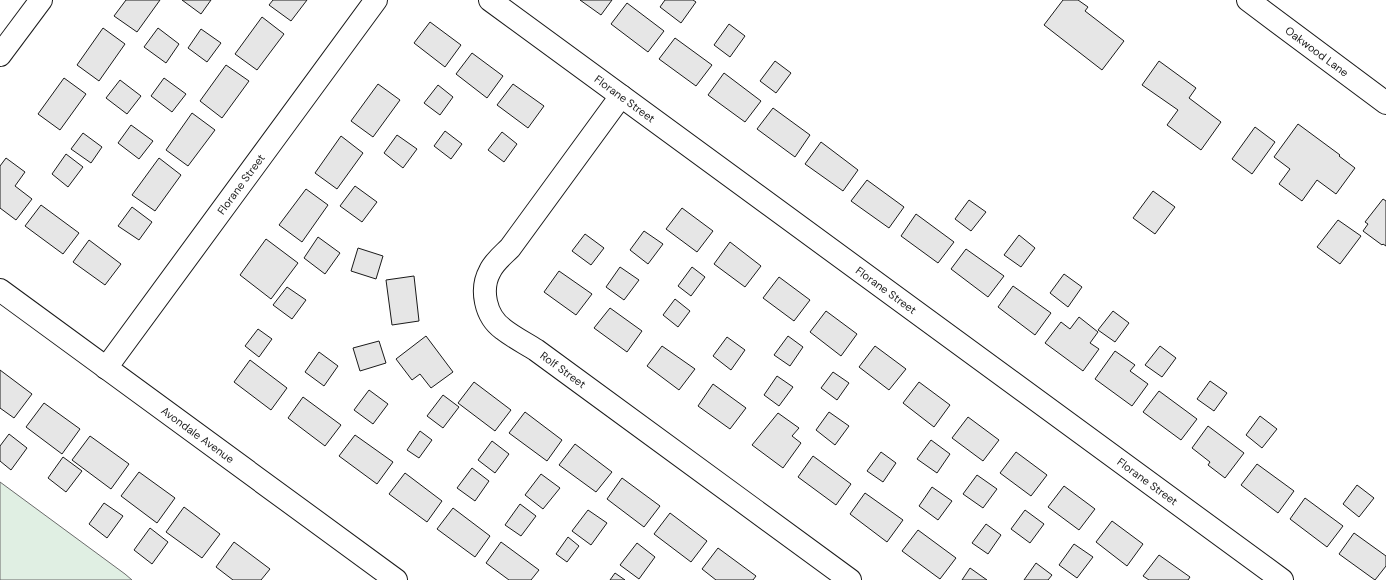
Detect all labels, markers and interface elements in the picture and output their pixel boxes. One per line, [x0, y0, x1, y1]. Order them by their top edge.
street label: Oakwood Lane [1282, 23, 1351, 80]
street label: Florane Street [592, 72, 658, 125]
street label: Florane Street [214, 151, 268, 217]
street label: Florane Street [853, 263, 919, 317]
street label: Rolf Street [538, 348, 589, 391]
street label: Avondale Avenue [158, 403, 237, 466]
street label: Florane Street [1114, 455, 1181, 508]

